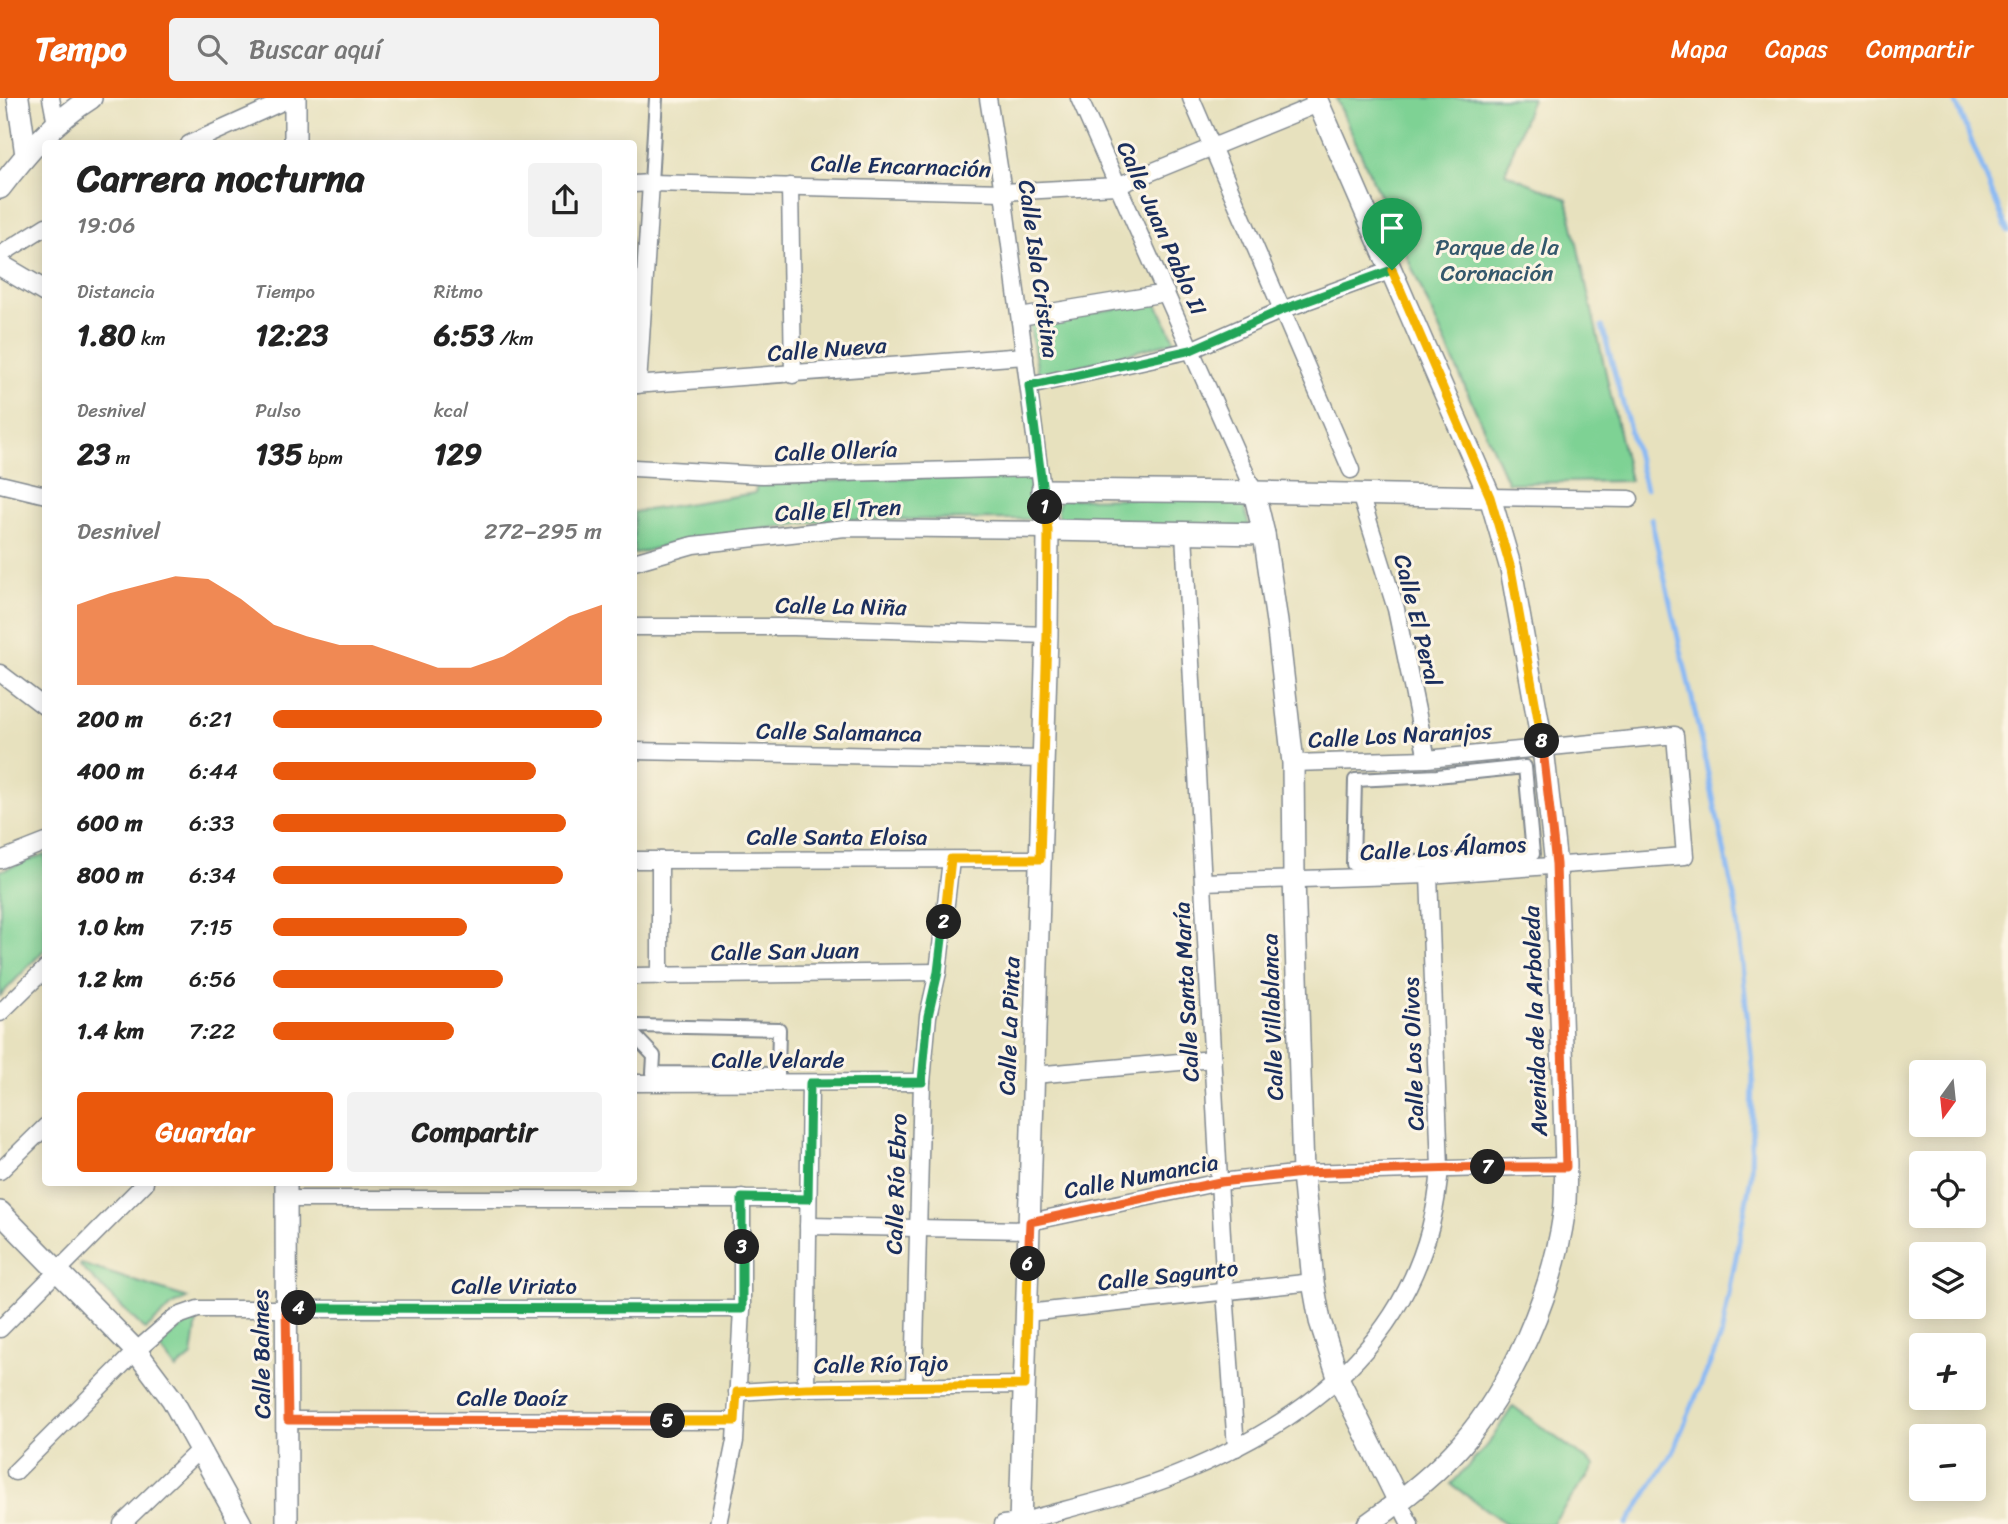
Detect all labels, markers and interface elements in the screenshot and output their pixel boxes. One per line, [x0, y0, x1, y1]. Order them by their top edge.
search box [169, 18, 659, 81]
text: Tempo [35, 20, 127, 78]
text: Buscar aquí [249, 26, 381, 72]
text: Mapa [1671, 28, 1727, 70]
text: Capas [1765, 28, 1828, 70]
text: Compartir [1866, 28, 1973, 70]
icon: search [193, 30, 231, 68]
street label: Calle Juan Pablo II [1105, 134, 1218, 322]
street label: Calle Encarnación [810, 143, 992, 190]
text: Carrera nocturna [77, 145, 365, 212]
button: share [528, 163, 602, 237]
street label: Calle Isla Cristina [1006, 177, 1071, 361]
pin [1362, 198, 1422, 270]
text: 19:06 [77, 205, 136, 246]
icon: arrive [1373, 209, 1411, 247]
park label: Parque de la Coronación [1435, 227, 1559, 294]
text: Distancia [77, 275, 155, 308]
text: Tiempo [255, 275, 315, 308]
text: Ritmo [434, 275, 483, 308]
text: 1.80 [77, 308, 136, 362]
text: 12:23 [255, 308, 328, 362]
text: 6:53 [434, 308, 495, 362]
text: km [136, 322, 166, 355]
text: /km [495, 322, 534, 355]
street label: Calle Nueva [766, 325, 888, 374]
text: Desnivel [77, 394, 146, 427]
text: Pulso [255, 394, 301, 427]
text: kcal [434, 394, 468, 427]
text: 23 [77, 427, 111, 481]
text: 135 [255, 427, 303, 481]
text: 129 [434, 427, 482, 481]
street label: Calle Ollería [774, 429, 898, 474]
text: m [111, 441, 130, 474]
text: bpm [303, 441, 343, 474]
street label: Calle El Tren [774, 487, 902, 534]
pin: 1 [1028, 490, 1062, 524]
text: 1 [1040, 490, 1049, 523]
text: Desnivel [77, 511, 160, 552]
text: 272–295 m [484, 511, 602, 552]
street label: Calle El Peral [1381, 550, 1454, 691]
street label: Calle La Niña [775, 585, 907, 628]
text: 200 m [77, 699, 143, 740]
text: 6:21 [189, 699, 232, 740]
street label: Calle Los Naranjos [1307, 710, 1493, 761]
street label: Calle Salamanca [756, 711, 923, 754]
pin: 8 [1524, 724, 1560, 758]
text: 8 [1536, 724, 1547, 757]
text: 400 m [77, 751, 144, 792]
text: 6:44 [189, 751, 238, 792]
text: 600 m [77, 803, 143, 844]
text: 6:33 [189, 803, 234, 844]
street label: Calle Santa Eloisa [746, 817, 928, 858]
street label: Calle Los Álamos [1359, 824, 1528, 873]
text: 800 m [77, 855, 144, 896]
text: 6:34 [189, 855, 236, 896]
street label: Calle Santa María [1161, 900, 1212, 1083]
pin: 2 [926, 904, 962, 940]
text: 2 [938, 905, 949, 938]
street label: Avenida de la Arboleda [1511, 905, 1560, 1138]
text: 1.0 km [77, 907, 144, 948]
text: 7:15 [189, 907, 233, 948]
street label: Calle San Juan [710, 930, 860, 973]
street label: Calle Villablanca [1249, 932, 1296, 1101]
street label: Calle La Pinta [987, 956, 1032, 1096]
text: 1.2 km [77, 959, 143, 1000]
text: 6:56 [189, 959, 236, 1000]
street label: Calle Los Olivos [1390, 976, 1437, 1132]
text: 1.4 km [77, 1011, 144, 1052]
text: 7:22 [189, 1011, 236, 1052]
street label: Calle Velarde [711, 1040, 845, 1081]
north arrow [1909, 1060, 1986, 1138]
map controls [1909, 1060, 1986, 1501]
button: Guardar [77, 1092, 333, 1172]
button: Compartir [347, 1092, 602, 1172]
street label: Calle Río Ebro [874, 1113, 919, 1255]
street label: Calle Numancia [1060, 1141, 1222, 1212]
pin: 7 [1470, 1150, 1506, 1184]
text: 7 [1482, 1150, 1493, 1183]
button: locate [1909, 1151, 1986, 1228]
pin: 3 [724, 1230, 760, 1264]
text: 3 [736, 1230, 747, 1263]
button: layers [1909, 1242, 1986, 1319]
pin: 6 [1010, 1246, 1046, 1282]
text: 6 [1022, 1247, 1033, 1280]
street label: Calle Sagunto [1096, 1248, 1241, 1303]
street label: Calle Viriato [451, 1266, 577, 1307]
street label: Calle Balmes [240, 1288, 283, 1419]
pin: 4 [282, 1290, 316, 1326]
text: 4 [293, 1291, 304, 1324]
button: + [1909, 1333, 1986, 1410]
street label: Calle Río Tajo [813, 1343, 949, 1386]
street label: Calle Daoíz [456, 1378, 569, 1419]
pin: 5 [650, 1404, 686, 1438]
text: 5 [662, 1404, 673, 1437]
button: − [1909, 1424, 1986, 1501]

